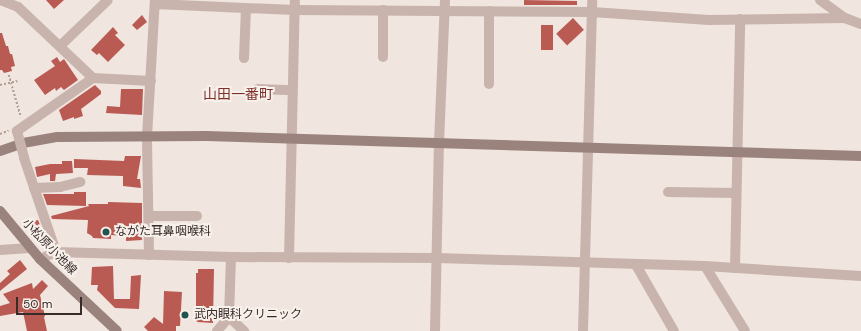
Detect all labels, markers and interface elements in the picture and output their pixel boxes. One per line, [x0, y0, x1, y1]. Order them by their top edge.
district label: 山田一番町 [203, 86, 273, 102]
street label: 小松原小池線 [19, 216, 79, 278]
place label: ながた耳鼻咽喉科 [115, 225, 211, 239]
marker: ながた耳鼻咽喉科 [100, 226, 112, 238]
scale bar [18, 289, 84, 315]
text: 50 m [23, 296, 52, 312]
place label: 武内眼科クリニック [194, 308, 302, 322]
marker: 武内眼科クリニック [179, 309, 191, 321]

